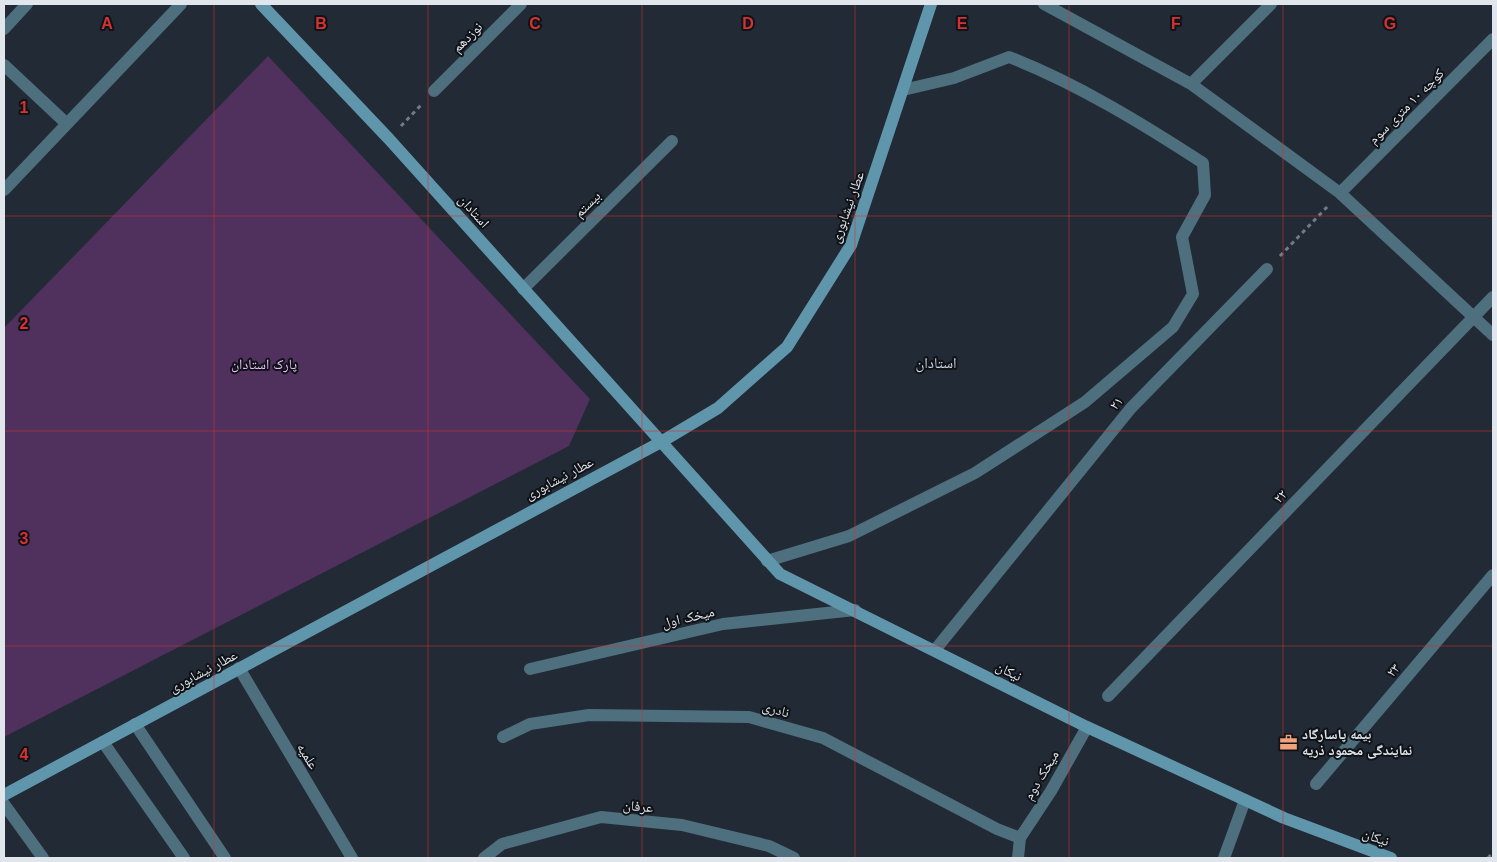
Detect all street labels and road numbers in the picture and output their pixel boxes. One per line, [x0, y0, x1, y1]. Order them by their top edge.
street label: نوزدهم [449, 18, 487, 57]
street label: کوچه ۱۰ متری سوم [1365, 65, 1449, 148]
street label: عطار نیشابوری [827, 169, 868, 245]
street label: بیستم [571, 187, 605, 222]
street label: استادان [454, 191, 493, 231]
street label: ۲۱ [1106, 393, 1126, 413]
street label: عطار نیشابوری [522, 453, 596, 504]
street label: ۲۲ [1270, 486, 1290, 506]
street label: میخک اول [660, 603, 716, 632]
street label: عطار نیشابوری [166, 646, 240, 697]
street label: نیکان [993, 658, 1025, 685]
street label: ۲۳ [1383, 660, 1403, 680]
street label: نادری [760, 698, 791, 721]
street label: علمیه [294, 740, 322, 772]
street label: میخک دوم [1020, 747, 1064, 804]
street label: عرفان [622, 797, 654, 816]
street label: نیکان [1360, 825, 1392, 850]

